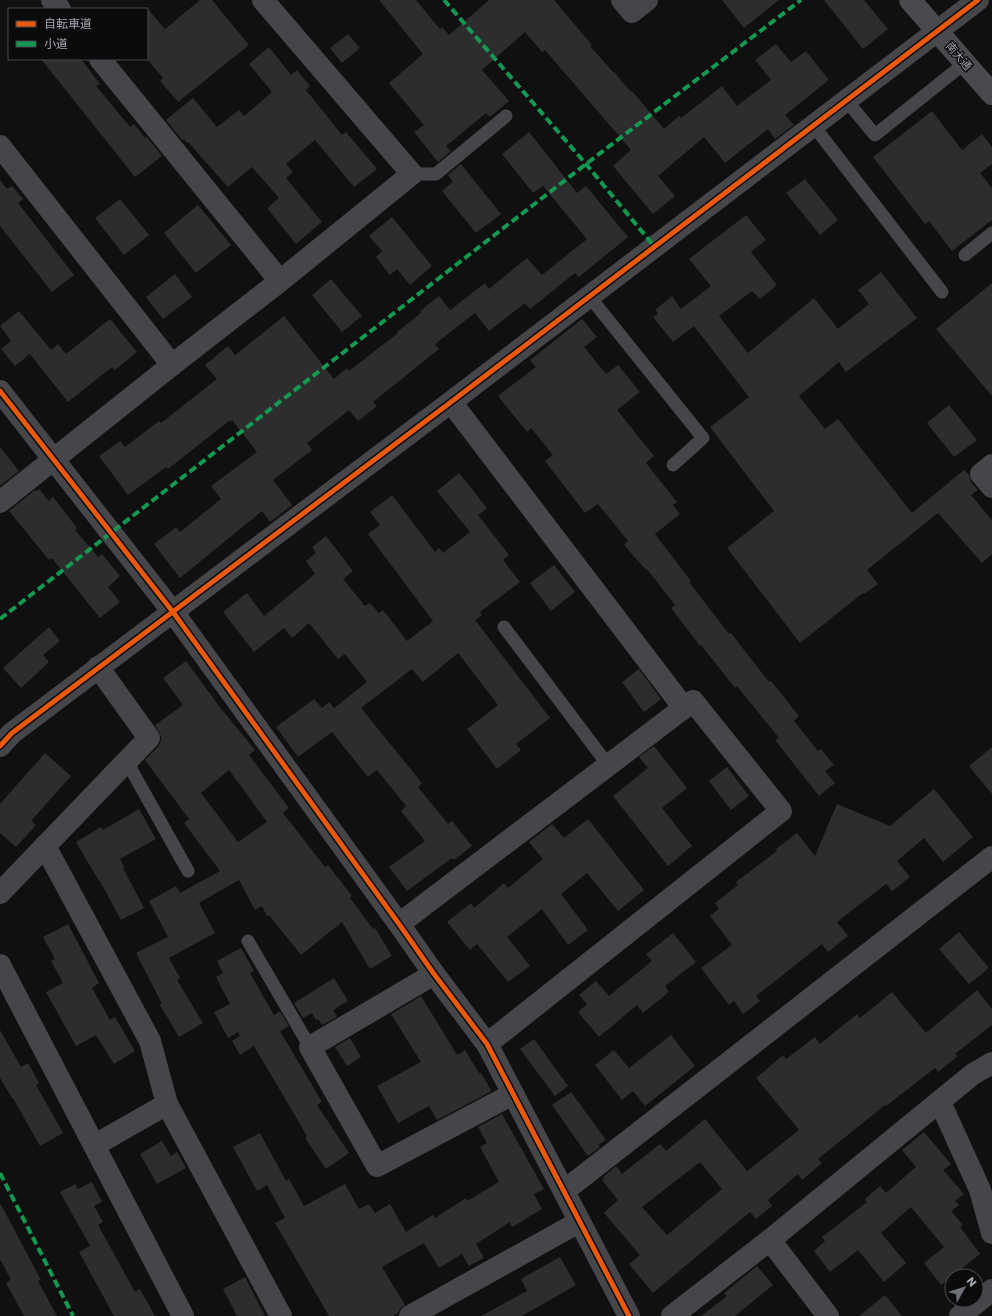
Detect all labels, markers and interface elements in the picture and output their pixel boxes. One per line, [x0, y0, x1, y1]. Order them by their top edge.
legend [8, 8, 148, 60]
text: 自転車道 [44, 15, 92, 32]
text: 小道 [44, 35, 68, 52]
street label: 南大通 [942, 38, 976, 74]
north arrow [944, 1268, 984, 1308]
text: N [963, 1273, 981, 1290]

